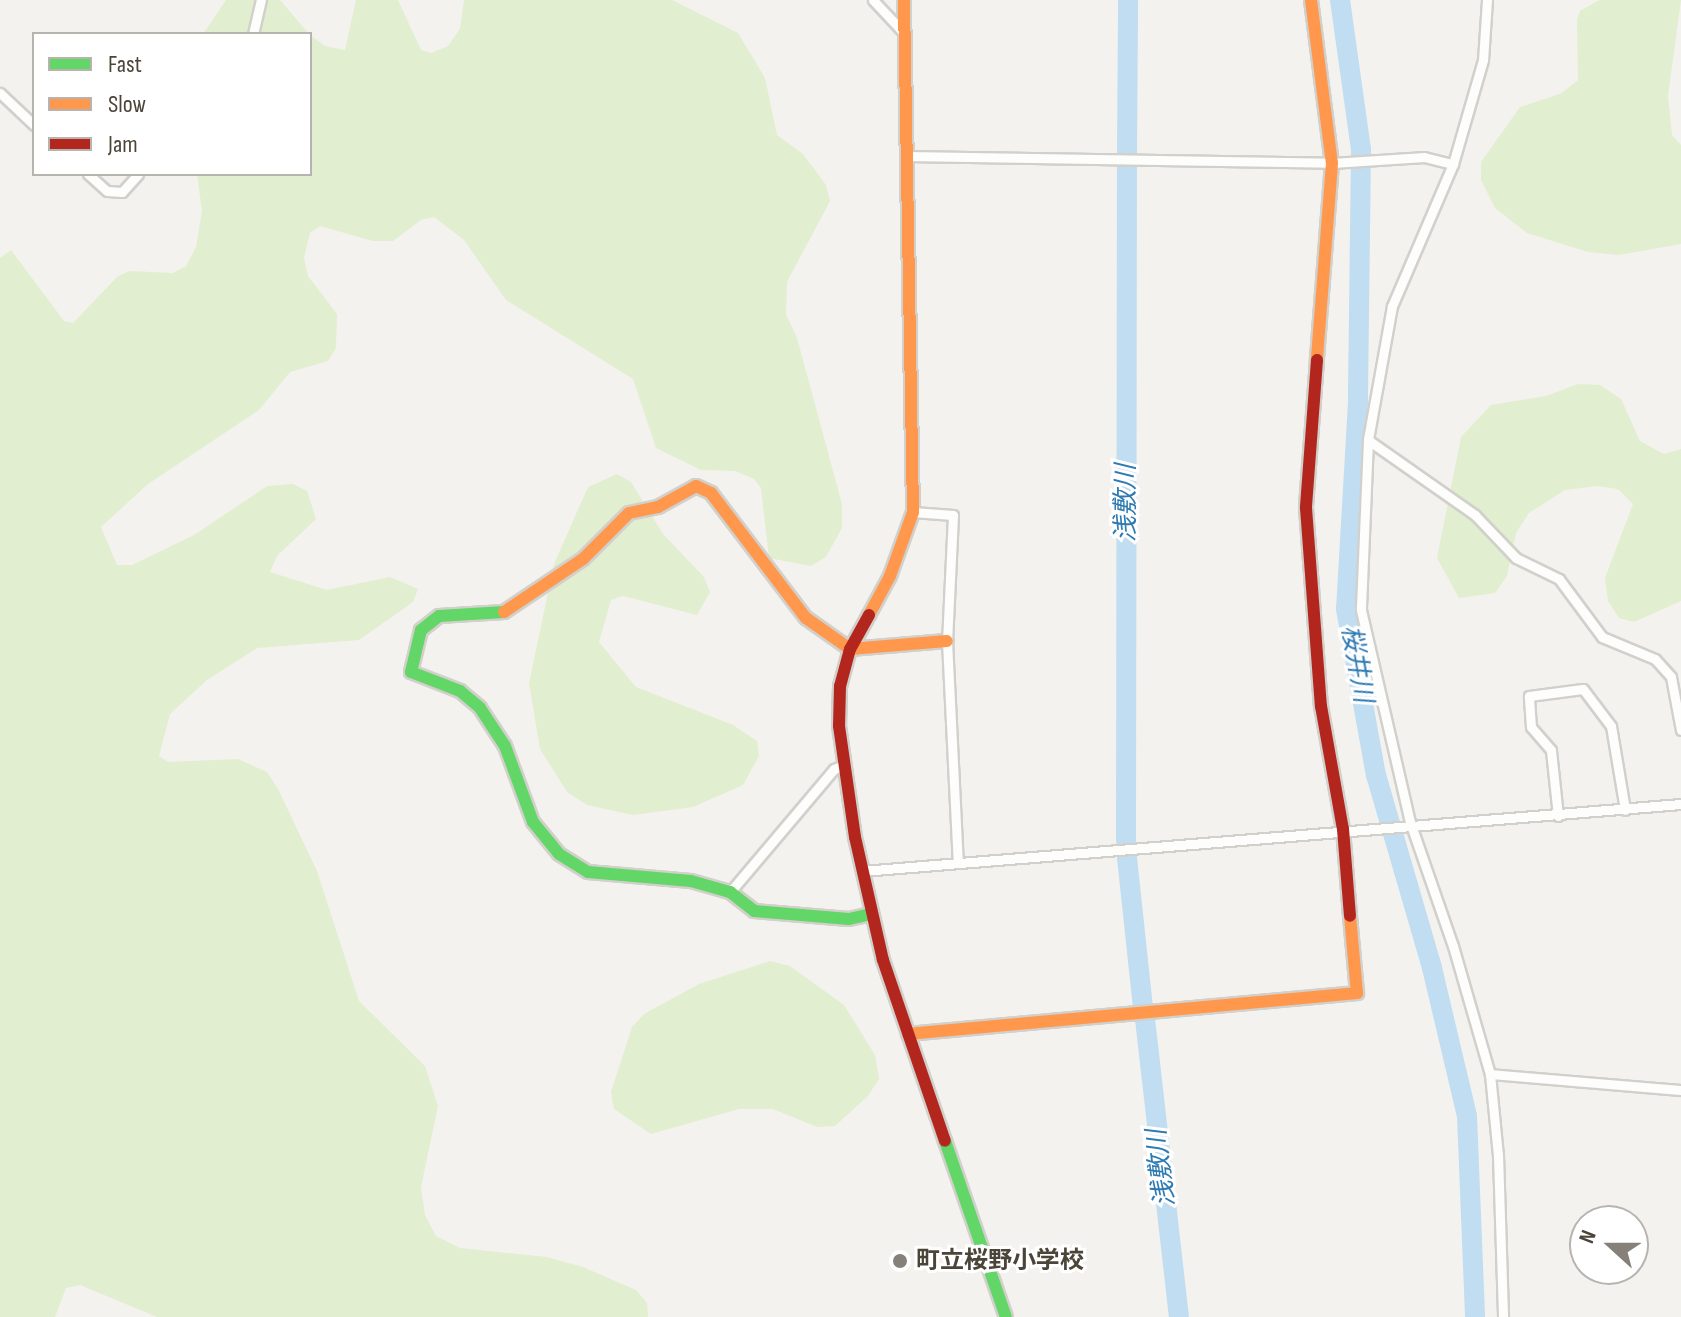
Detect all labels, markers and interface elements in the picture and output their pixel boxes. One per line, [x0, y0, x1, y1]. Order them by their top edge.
legend [32, 32, 312, 176]
text: Fast [108, 50, 142, 79]
text: Slow [108, 90, 146, 119]
text: Jam [108, 130, 138, 159]
water label: 浅敷川 [1111, 464, 1143, 542]
water label: 桜井川 [1334, 623, 1378, 705]
water label: 浅敷川 [1142, 1127, 1182, 1209]
north arrow [1569, 1205, 1649, 1285]
text: N [1573, 1227, 1603, 1247]
place label: 町立桜野小学校 [916, 1247, 1084, 1275]
marker: 町立桜野小学校 [891, 1252, 909, 1270]

